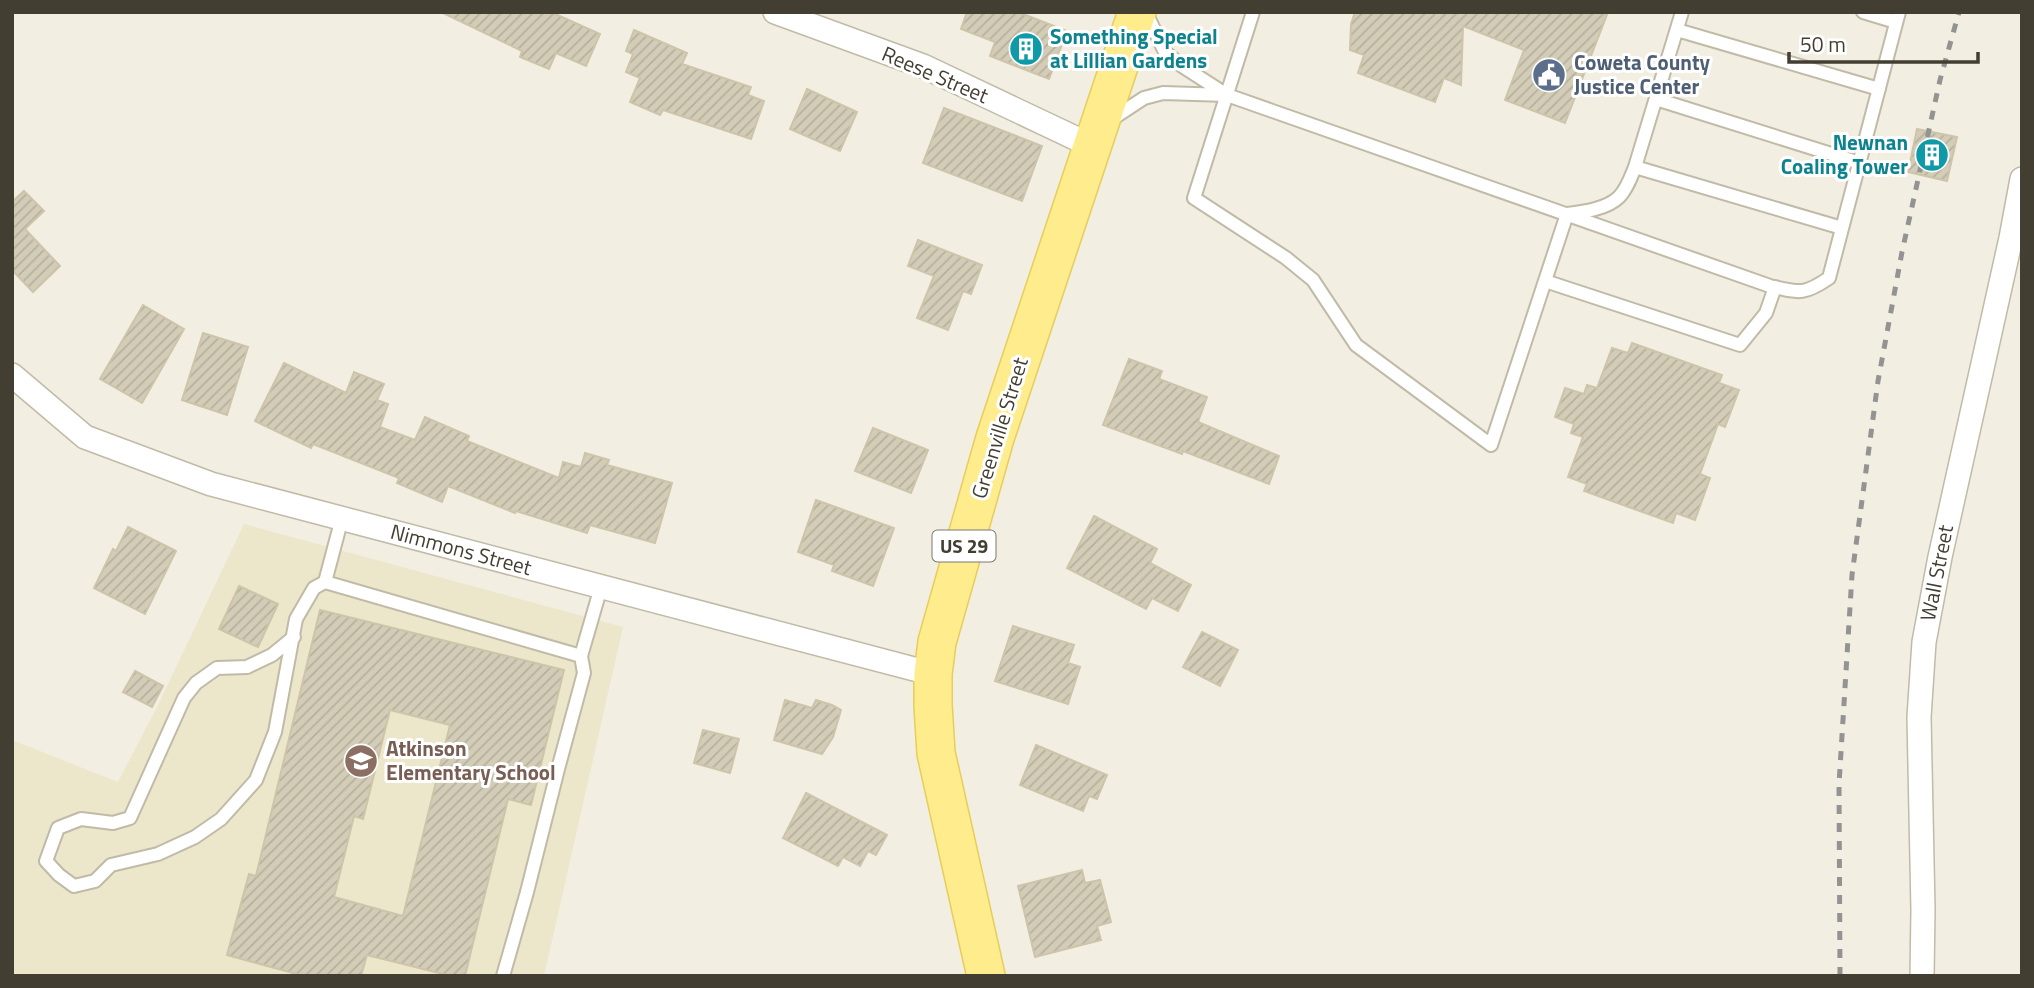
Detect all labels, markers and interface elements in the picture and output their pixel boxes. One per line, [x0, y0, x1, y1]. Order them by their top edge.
place label: Something Special at Lillian Gardens [1050, 20, 1218, 76]
scale bar [1789, 21, 1978, 65]
text: 50 m [1800, 28, 1846, 60]
building icon: Something Special at Lillian Gardens [1007, 30, 1045, 68]
street label: Reese Street [877, 37, 994, 111]
place label: Coweta County Justice Center [1574, 46, 1711, 102]
public building icon: Coweta County Justice Center [1530, 56, 1568, 94]
place label: Newnan Coaling Tower [1781, 126, 1908, 182]
building icon: Newnan Coaling Tower [1913, 136, 1951, 174]
street label: Greenville Street [962, 353, 1036, 502]
street label: Nimmons Street [387, 515, 536, 583]
street label: Wall Street [1911, 521, 1961, 624]
road number: US 29 [932, 530, 996, 562]
place label: Atkinson Elementary School [386, 732, 556, 788]
school or university icon: Atkinson Elementary School [342, 742, 380, 780]

